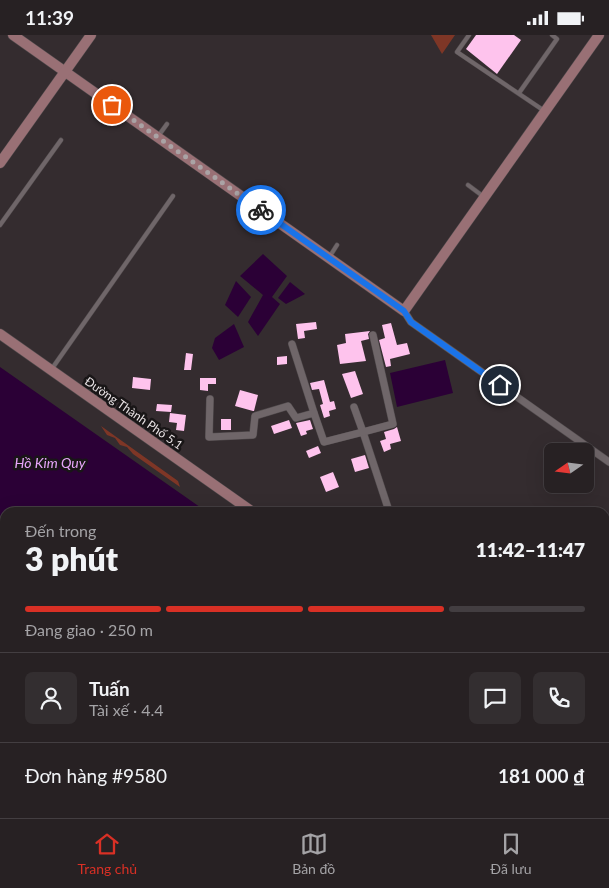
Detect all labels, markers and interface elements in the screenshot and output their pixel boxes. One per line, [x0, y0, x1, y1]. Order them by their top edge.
text: 11:39 [25, 6, 74, 29]
pin [91, 84, 133, 126]
icon: bag [98, 91, 126, 119]
courier [236, 185, 286, 235]
icon: bike [247, 196, 275, 224]
pin [479, 364, 521, 406]
icon: home [486, 371, 514, 399]
street label: Đường Thành Phố 5.1 [82, 374, 186, 453]
north arrow [544, 443, 594, 493]
map controls [544, 443, 594, 493]
water label: Hồ Kim Quy [15, 454, 86, 471]
text: Đến trong [25, 521, 96, 540]
text: 11:42–11:47 [476, 538, 585, 561]
text: 3 phút [25, 539, 118, 578]
text: Đang giao · 250 m [25, 620, 153, 639]
button: person [25, 672, 77, 724]
button: chat [469, 672, 521, 724]
button: phone [533, 672, 585, 724]
text: Tuấn [89, 677, 130, 700]
text: Tài xế · 4.4 [89, 700, 164, 719]
text: Đơn hàng #9580 [25, 764, 167, 787]
text: 181 000 ₫ [498, 764, 585, 787]
tab: Trang chủ [78, 830, 137, 877]
tab: Bản đồ [292, 830, 335, 877]
tab: Đã lưu [490, 830, 531, 877]

